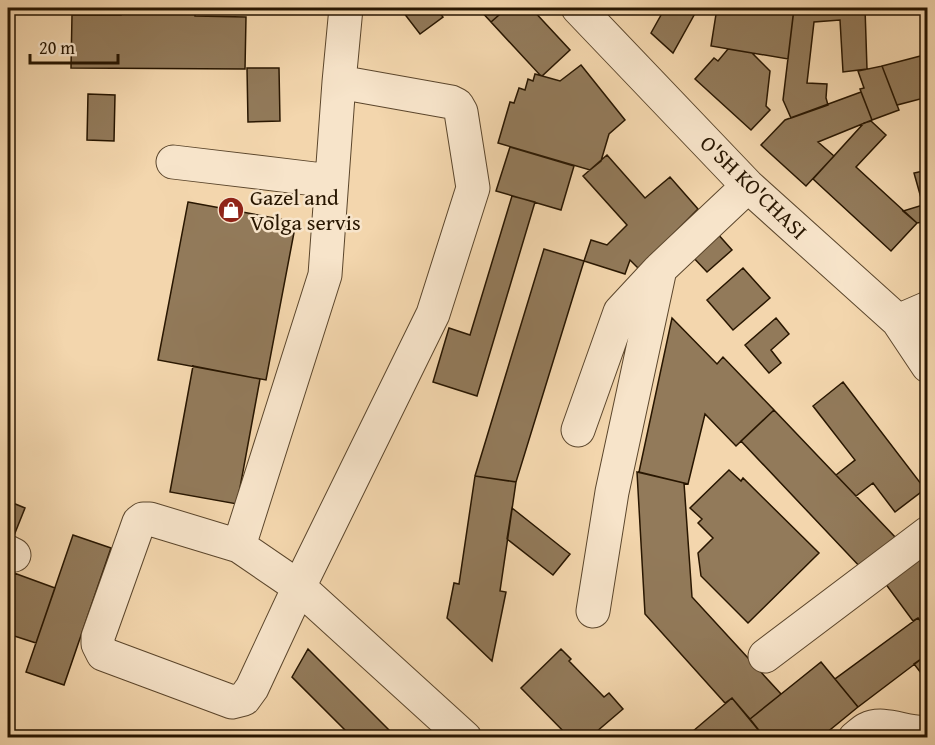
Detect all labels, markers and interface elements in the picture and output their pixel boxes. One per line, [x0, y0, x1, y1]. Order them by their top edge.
scale bar [30, 27, 118, 65]
text: 20 m [39, 34, 75, 61]
street label: O'SH KO'CHASI [693, 128, 815, 246]
place label: Gazel and Volga servis [250, 181, 361, 238]
shop icon: Gazel and Volga servis [216, 195, 246, 225]

